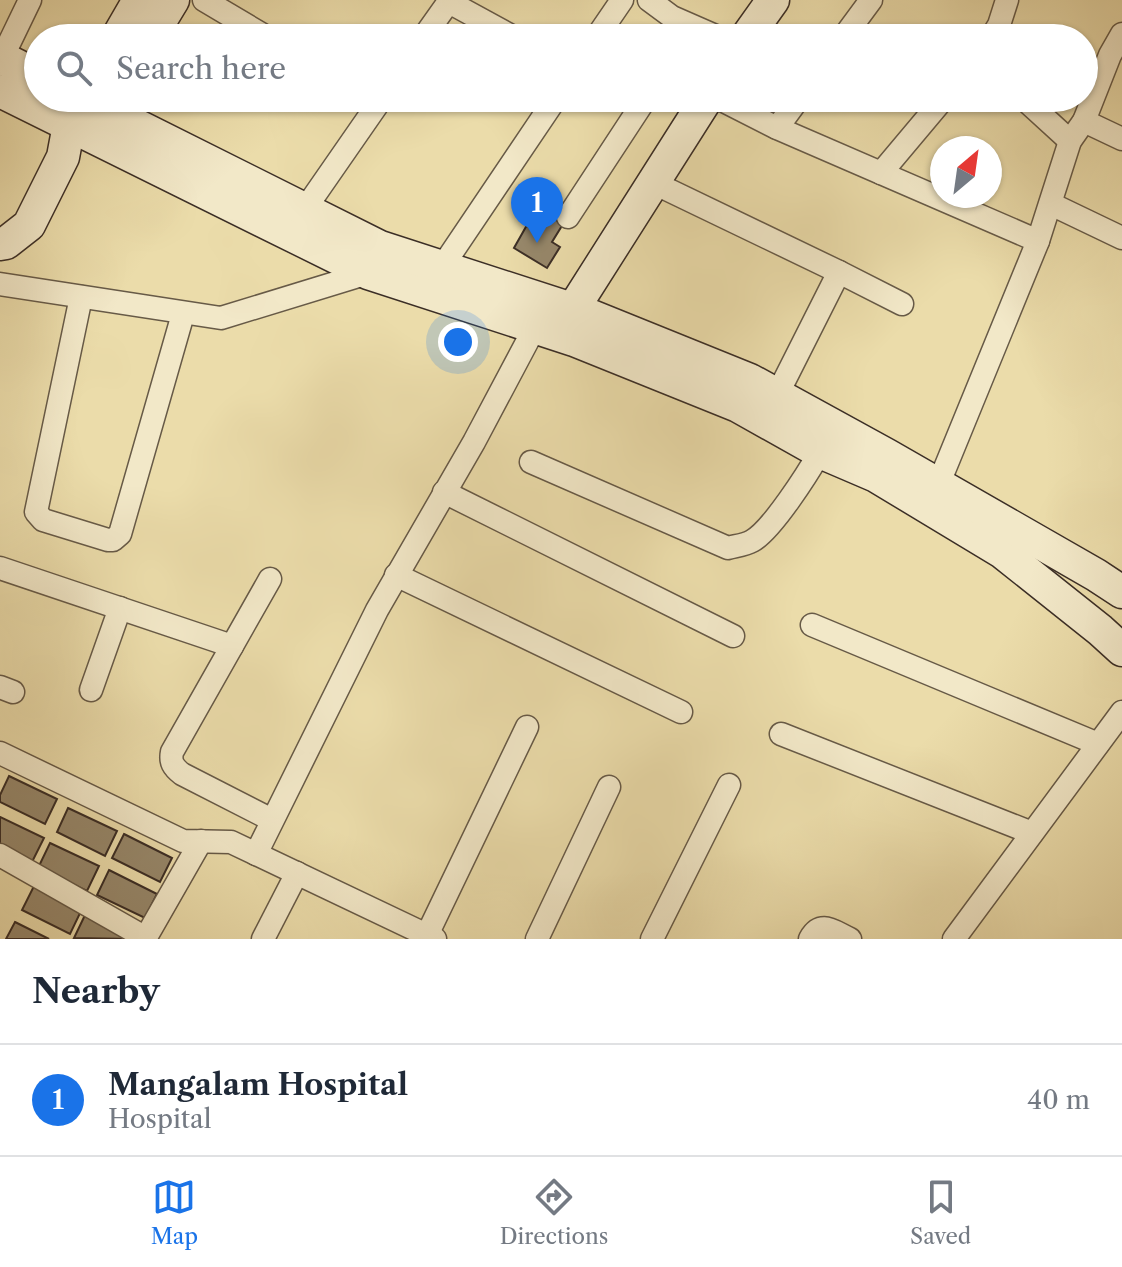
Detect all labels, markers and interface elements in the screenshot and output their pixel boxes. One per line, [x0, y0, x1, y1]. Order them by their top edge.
search box [24, 24, 1098, 112]
icon: search [52, 46, 96, 90]
text: Search here [116, 50, 286, 87]
north arrow [930, 136, 1002, 208]
pin: 1 [511, 177, 563, 243]
your location [438, 322, 478, 362]
text: Nearby [32, 970, 160, 1012]
text: Mangalam Hospital [108, 1066, 408, 1103]
text: 1 [52, 1084, 64, 1116]
text: 40 m [1027, 1084, 1090, 1116]
text: Hospital [108, 1103, 212, 1135]
tab: Map [151, 1175, 198, 1250]
tab: Directions [500, 1175, 608, 1250]
tab: Saved [910, 1175, 971, 1250]

